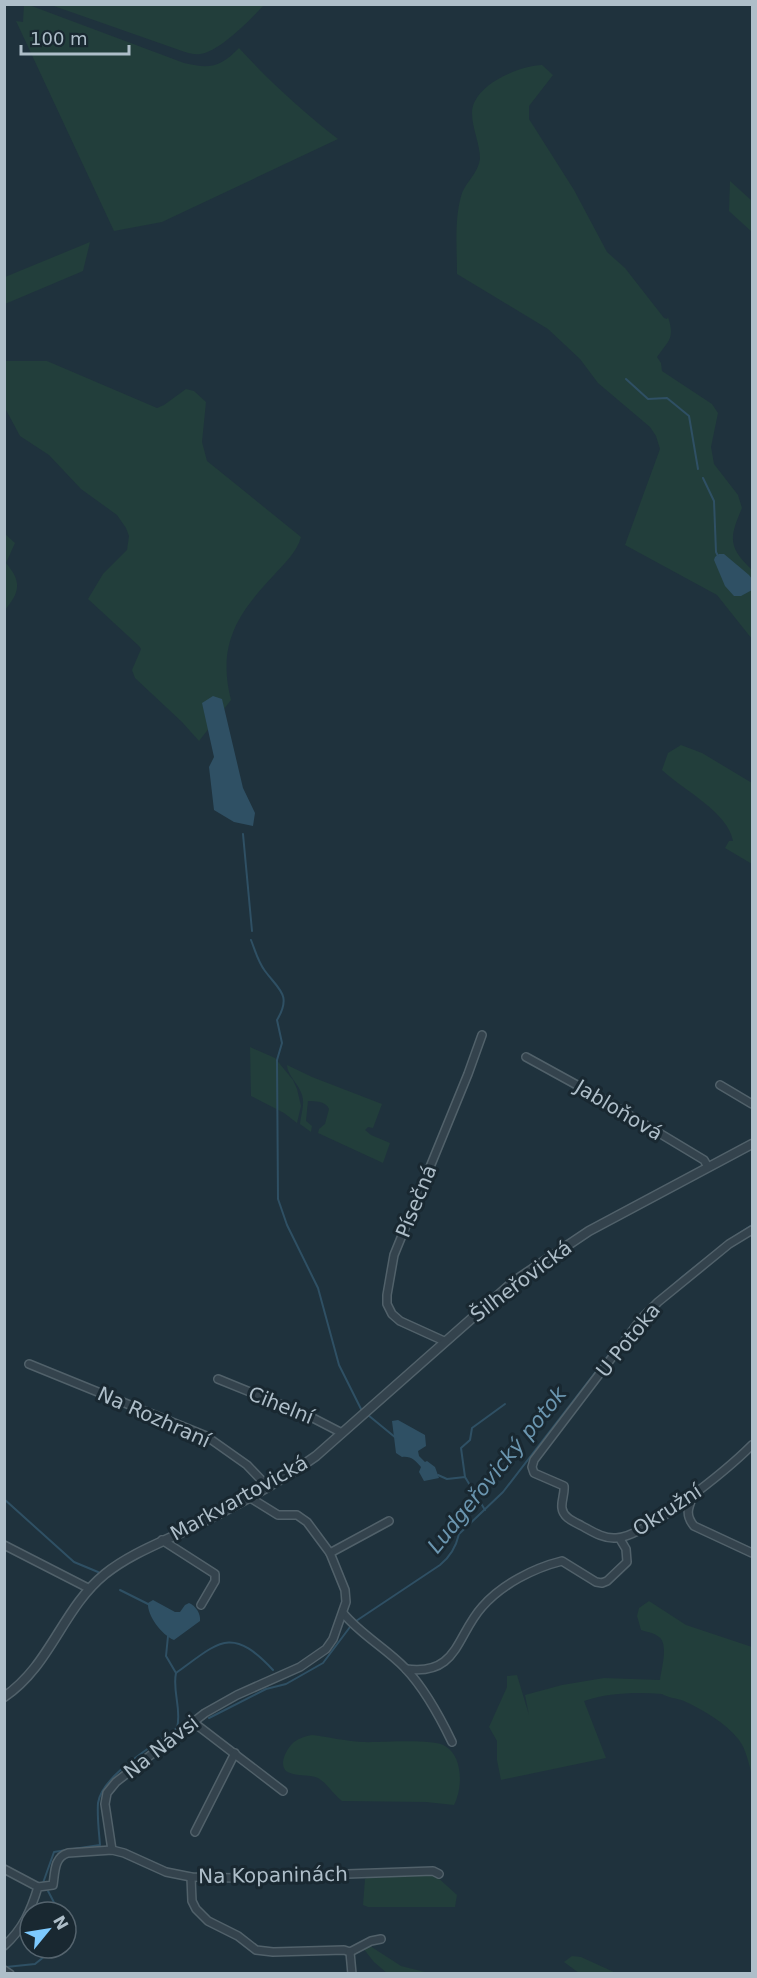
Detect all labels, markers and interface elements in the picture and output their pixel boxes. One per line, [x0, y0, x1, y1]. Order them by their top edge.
scale bar [21, 18, 129, 56]
text: 100 m [30, 28, 88, 49]
street label: Jabloňová [569, 1074, 667, 1145]
street label: Písečná [391, 1161, 441, 1241]
street label: Šilheřovická [466, 1235, 576, 1327]
street label: U Potoka [591, 1298, 665, 1382]
street label: Na Rozhraní [94, 1381, 215, 1453]
street label: Cihelní [245, 1381, 318, 1429]
water label: Ludgeřovický potok [423, 1382, 572, 1558]
street label: Markvartovická [166, 1450, 312, 1546]
street label: Okružní [628, 1478, 707, 1541]
street label: Na Návsi [119, 1710, 203, 1784]
street label: Na Kopaninách [198, 1862, 348, 1888]
north arrow [18, 1900, 78, 1960]
text: N [49, 1912, 72, 1933]

